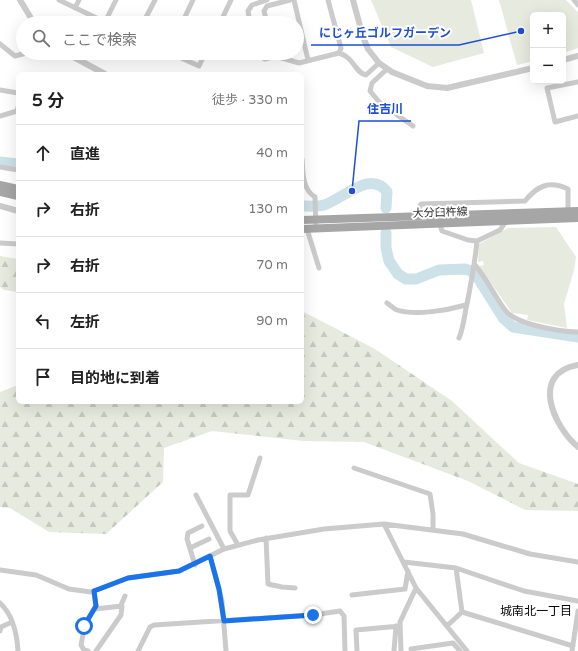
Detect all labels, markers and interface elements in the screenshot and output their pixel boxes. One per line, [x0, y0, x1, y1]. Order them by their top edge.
map controls [530, 12, 566, 84]
button: + [530, 12, 566, 48]
search box [16, 16, 304, 60]
callout: にじヶ丘ゴルフガーデン [311, 21, 459, 45]
text: にじヶ丘ゴルフガーデン [319, 26, 451, 40]
icon: search [30, 27, 52, 49]
text: ここで検索 [62, 31, 137, 49]
button: − [530, 48, 566, 84]
text: 5 分 [32, 90, 64, 111]
text: 徒歩 · 330 m [212, 92, 288, 108]
callout: 住吉川 [359, 97, 411, 121]
text: 住吉川 [367, 102, 403, 116]
icon: ahead [32, 142, 54, 164]
text: 直進 [70, 145, 100, 163]
text: 40 m [256, 145, 288, 161]
icon: right [32, 198, 54, 220]
text: 右折 [70, 201, 100, 219]
text: 130 m [248, 201, 288, 217]
street label: 大分臼杵線 [412, 205, 468, 220]
icon: right [32, 254, 54, 276]
text: 右折 [70, 257, 100, 275]
text: 70 m [256, 257, 288, 273]
icon: left [32, 310, 54, 332]
text: 左折 [70, 313, 100, 331]
text: 90 m [256, 313, 288, 329]
icon: arrive [32, 366, 54, 388]
text: 目的地に到着 [70, 369, 160, 387]
district label: 城南北一丁目 [500, 604, 572, 618]
route end [304, 606, 322, 624]
route start [75, 617, 93, 635]

